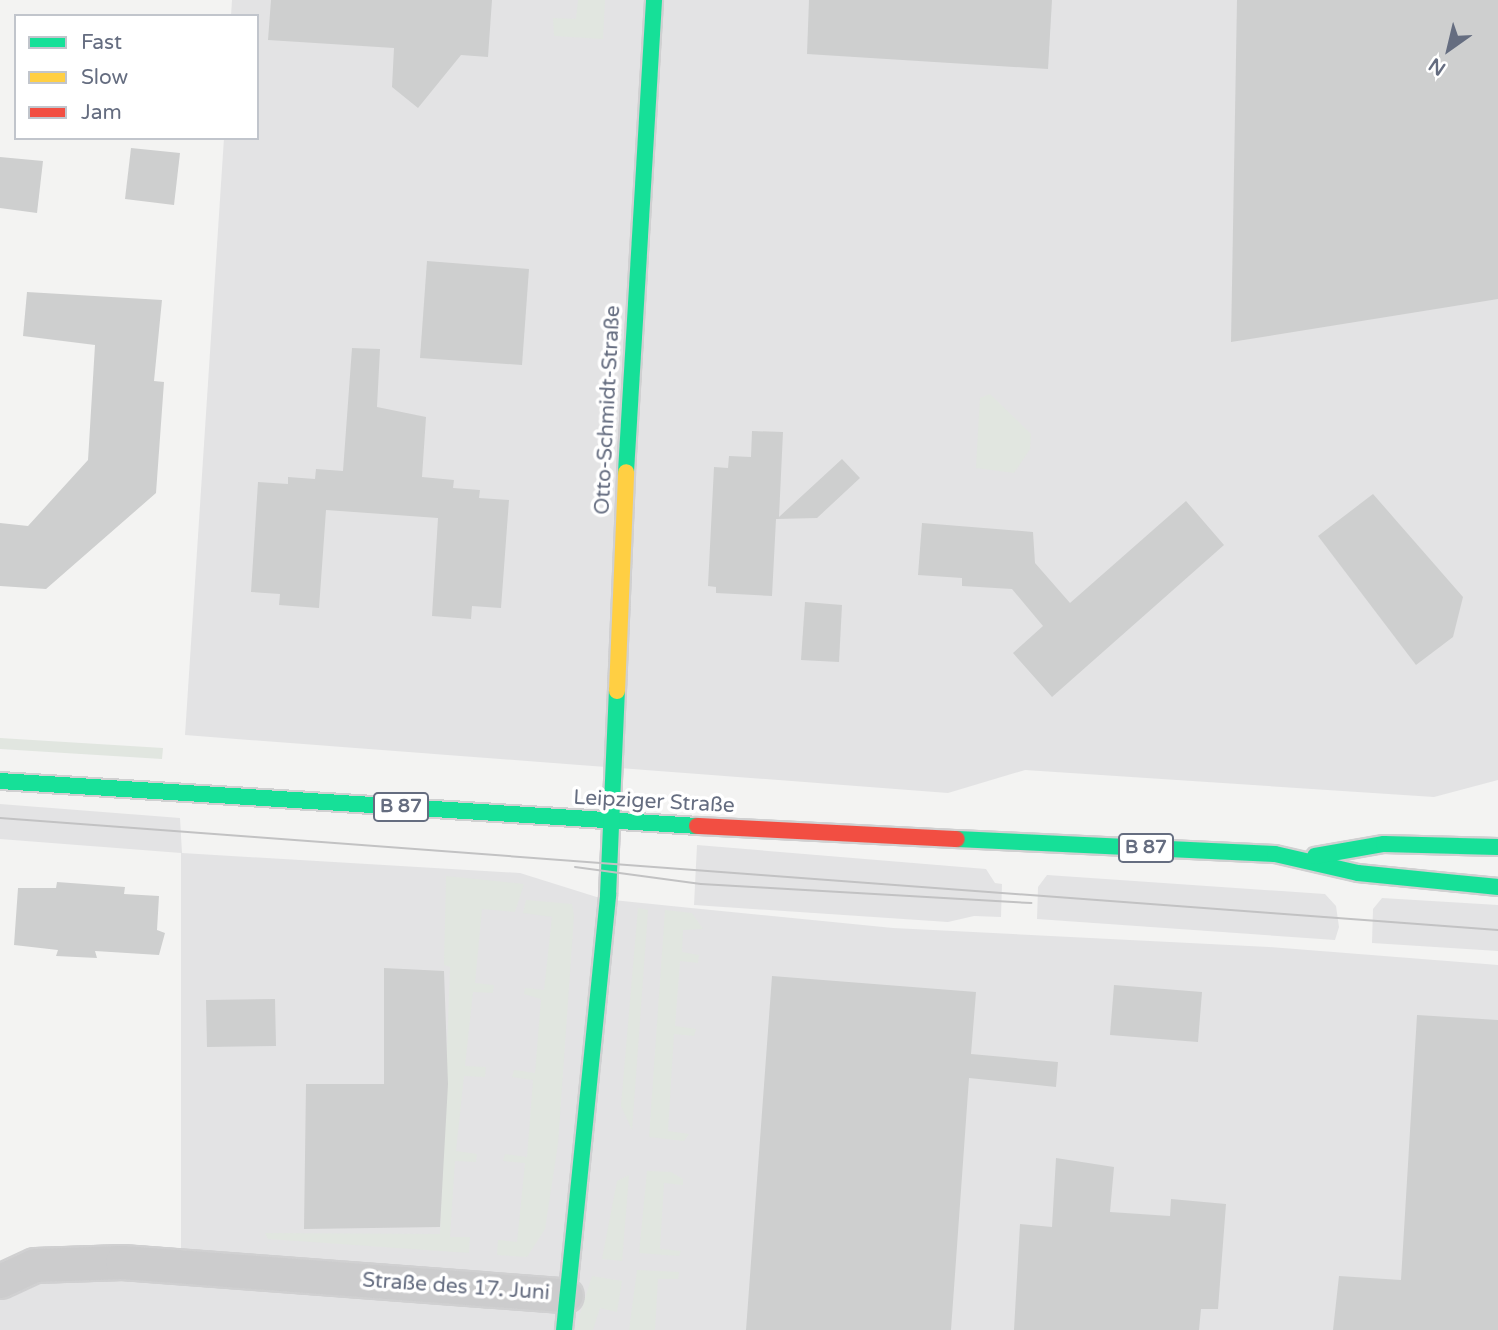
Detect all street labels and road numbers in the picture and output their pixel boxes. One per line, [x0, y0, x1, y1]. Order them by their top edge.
street label: Otto-Schmidt-Straße [590, 305, 626, 515]
street label: Leipziger Straße [573, 785, 735, 819]
road number: B 87 [373, 792, 429, 822]
road number: B 87 [1118, 832, 1174, 863]
street label: Straße des 17. Juni [361, 1268, 551, 1306]

